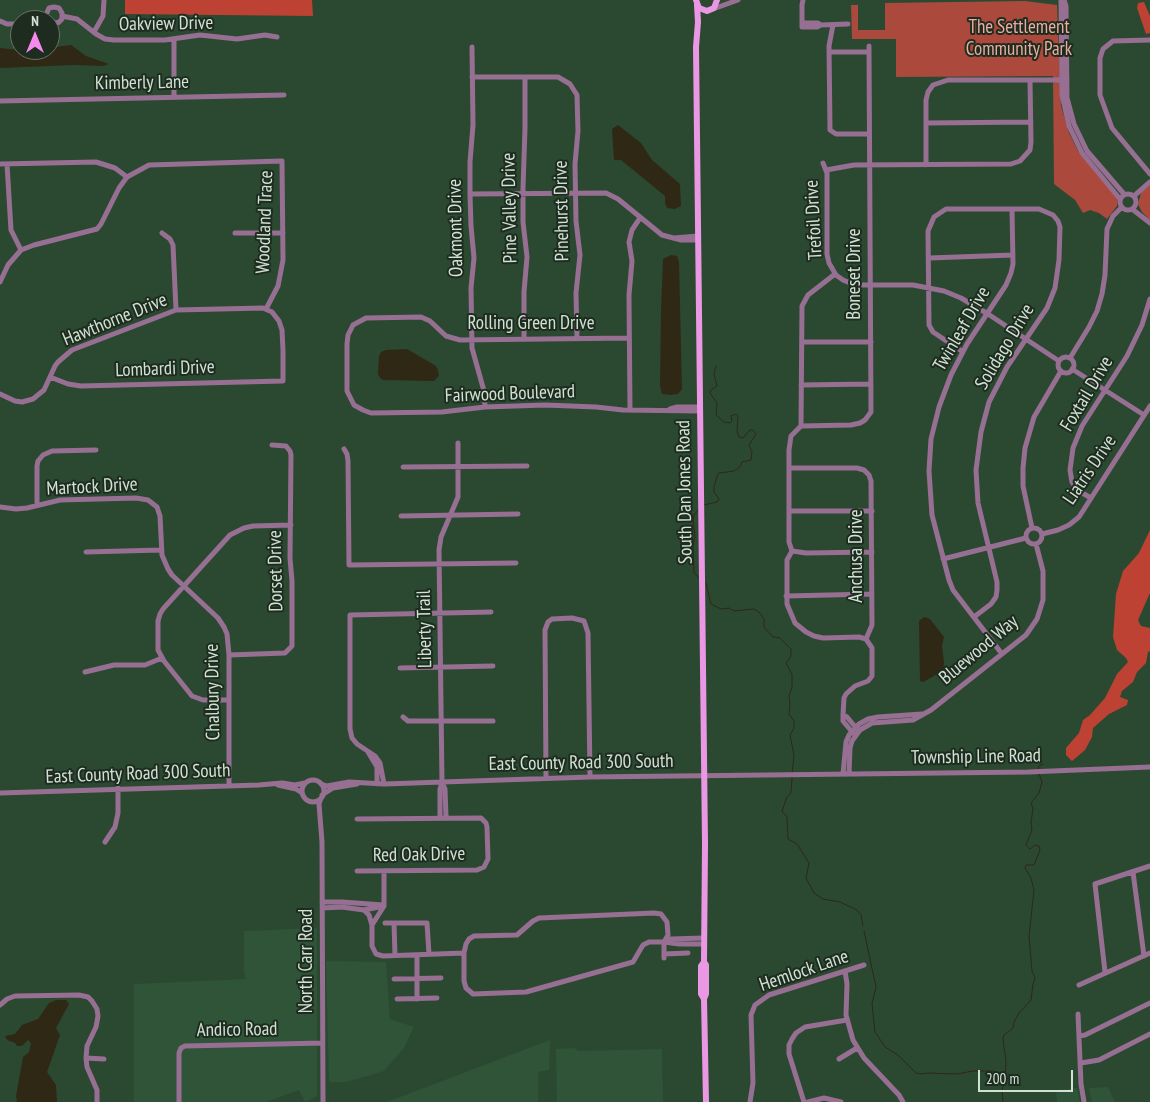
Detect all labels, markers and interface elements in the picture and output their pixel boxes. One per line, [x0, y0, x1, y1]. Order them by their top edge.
north arrow [10, 10, 60, 60]
text: N [31, 12, 39, 30]
street label: Oakview Drive [119, 12, 213, 36]
park label: The Settlement Community Park [966, 17, 1072, 61]
street label: Kimberly Lane [95, 71, 189, 95]
street label: Pine Valley Drive [498, 153, 522, 263]
street label: Pinehurst Drive [550, 160, 574, 262]
street label: Woodland Trace [252, 170, 278, 274]
street label: Oakmont Drive [444, 179, 468, 277]
street label: Trefoil Drive [801, 179, 827, 261]
street label: Boneset Drive [844, 228, 866, 320]
street label: Twinleaf Drive [929, 283, 995, 375]
street label: Hawthorne Drive [59, 289, 171, 351]
street label: Solidago Drive [971, 300, 1039, 394]
street label: Rolling Green Drive [467, 313, 595, 335]
street label: Foxtail Drive [1056, 352, 1118, 436]
street label: Lombardi Drive [115, 356, 215, 382]
street label: Fairwood Boulevard [445, 380, 575, 408]
street label: South Dan Jones Road [672, 420, 698, 564]
street label: Liatris Drive [1058, 431, 1122, 509]
street label: Martock Drive [46, 473, 138, 501]
street label: Anchusa Drive [846, 509, 868, 603]
street label: Dorset Drive [264, 530, 288, 612]
street label: Liberty Trail [413, 590, 437, 668]
street label: Bluewood Way [935, 610, 1023, 690]
street label: Chalbury Drive [201, 644, 225, 740]
street label: Township Line Road [911, 744, 1041, 770]
street label: East County Road 300 South [488, 750, 674, 776]
street label: East County Road 300 South [45, 759, 231, 789]
street label: Red Oak Drive [373, 843, 465, 867]
street label: North Carr Road [296, 909, 318, 1013]
street label: Hemlock Lane [757, 945, 851, 997]
street label: Andico Road [196, 1018, 278, 1042]
scale bar [980, 1060, 1075, 1092]
text: 200 m [986, 1069, 1019, 1088]

